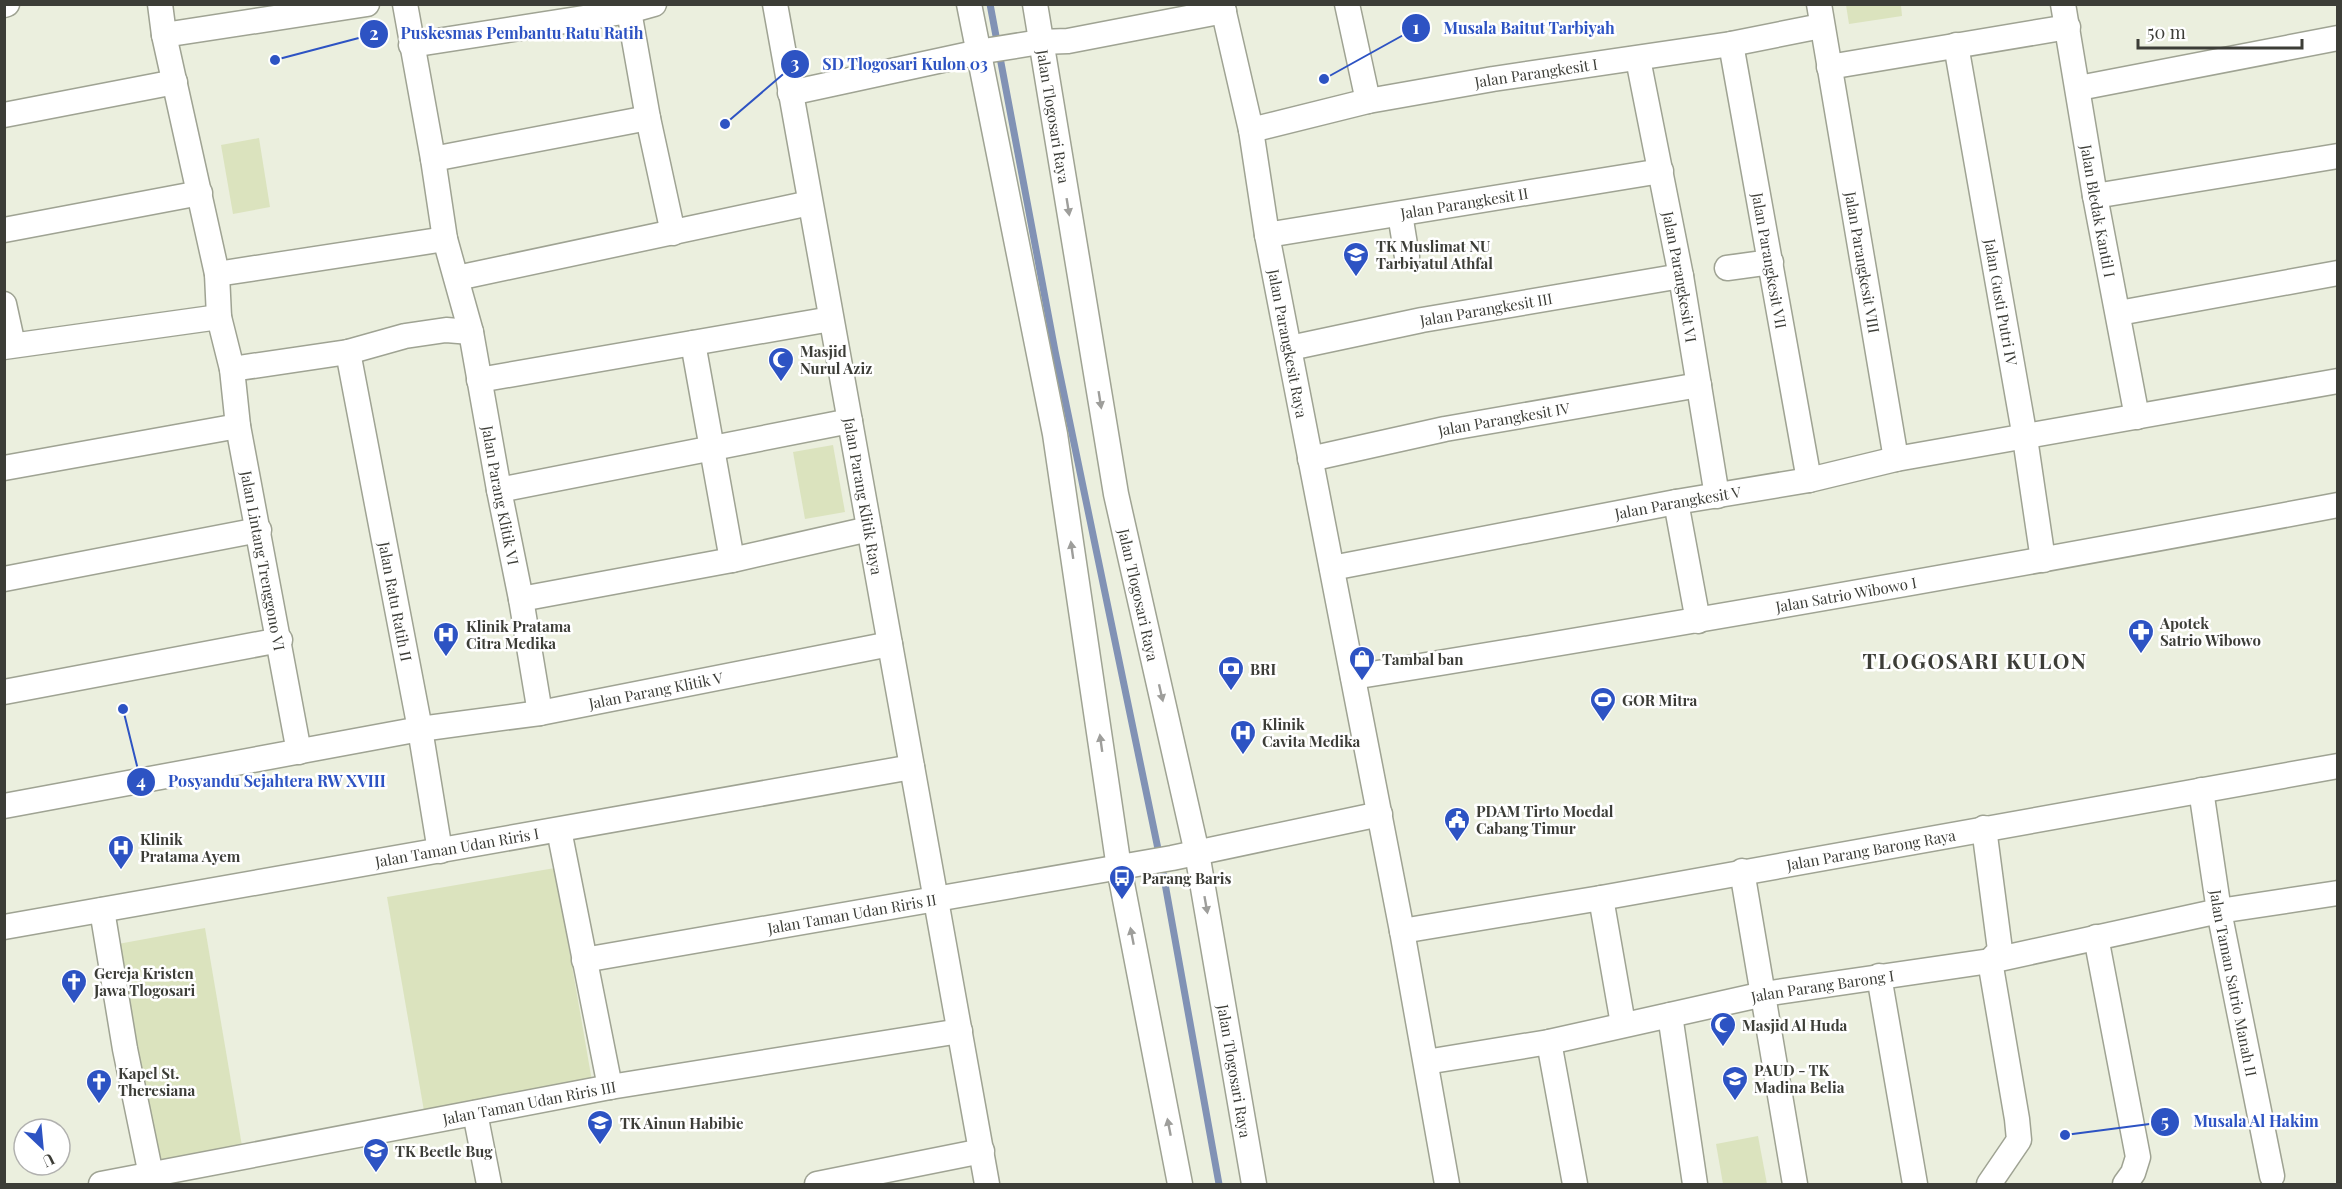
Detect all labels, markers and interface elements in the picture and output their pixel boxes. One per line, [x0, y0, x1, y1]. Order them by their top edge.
callout: Musala Baitut Tarbiyah [1401, 11, 1627, 45]
scale bar [2138, 12, 2302, 50]
text: 1 [1413, 15, 1420, 39]
callout: Puskesmas Pembantu Ratu Ratih [359, 17, 656, 51]
text: Musala Baitut Tarbiyah [1443, 17, 1615, 38]
text: 50 m [2147, 20, 2186, 44]
text: 2 [369, 21, 379, 45]
text: Puskesmas Pembantu Ratu Ratih [401, 22, 644, 43]
callout: SD Tlogosari Kulon 03 [780, 47, 1000, 81]
street label: Jalan Tlogosari Raya [1033, 47, 1075, 185]
text: 3 [791, 51, 800, 75]
text: SD Tlogosari Kulon 03 [822, 53, 988, 74]
street label: Jalan Parangkesit I [1472, 54, 1599, 92]
street label: Jalan Bledak Kantil I [2076, 142, 2120, 279]
street label: Jalan Parangkesit II [1398, 183, 1530, 223]
street label: Jalan Parangkesit VIII [1841, 189, 1885, 335]
street label: Jalan Parangkesit VII [1748, 190, 1792, 330]
one-way arrow [1064, 198, 1073, 217]
street label: Jalan Parangkesit VI [1658, 209, 1702, 344]
place label: TK Muslimat NU Tarbiyatul Athfal [1376, 236, 1493, 273]
street label: Jalan Gusti Putri IV [1980, 236, 2022, 367]
school or university icon: TK Muslimat NU Tarbiyatul Athfal [1341, 240, 1371, 278]
street label: Jalan Parangkesit Raya [1264, 266, 1312, 420]
street label: Jalan Parangkesit III [1417, 288, 1554, 330]
place label: Masjid Nurul Aziz [800, 341, 872, 378]
mosque icon: Masjid Nurul Aziz [766, 345, 796, 383]
one-way arrow [1096, 390, 1105, 409]
street label: Jalan Parangkesit IV [1435, 397, 1572, 441]
street label: Jalan Parang Klitik Raya [839, 415, 887, 577]
street label: Jalan Parang Klitik VI [478, 423, 524, 567]
street label: Jalan Lintang Trenggono VI [236, 468, 290, 652]
street label: Jalan Parangkesit V [1612, 481, 1743, 524]
street label: Jalan Tlogosari Raya [1114, 526, 1163, 663]
street label: Jalan Ratu Ratih II [374, 539, 417, 663]
one-way arrow [1068, 541, 1077, 560]
street label: Jalan Satrio Wibowo I [1773, 572, 1918, 617]
place label: Apotek Satrio Wibowo [2159, 613, 2261, 650]
place label: Klinik Pratama Citra Medika [466, 616, 571, 653]
pharmacy icon: Apotek Satrio Wibowo [2126, 617, 2156, 655]
hospital icon: Klinik Pratama Citra Medika [431, 620, 461, 658]
shop icon: Tambal ban [1347, 644, 1377, 682]
district label: TLOGOSARI KULON [1863, 646, 2087, 674]
place label: Tambal ban [1382, 649, 1464, 669]
bank icon: BRI [1216, 654, 1246, 692]
place label: BRI [1250, 659, 1276, 679]
street label: Jalan Parang Klitik V [586, 667, 725, 713]
one-way arrow [1157, 684, 1166, 703]
sports icon: GOR Mitra [1588, 685, 1618, 723]
place label: GOR Mitra [1622, 690, 1697, 710]
place label: Klinik Cavita Medika [1262, 714, 1361, 751]
hospital icon: Klinik Cavita Medika [1228, 718, 1258, 756]
one-way arrow [1096, 734, 1105, 753]
callout: Posyandu Sejahtera RW XVIII [126, 765, 398, 799]
text: 4 [136, 769, 146, 793]
text: Posyandu Sejahtera RW XVIII [168, 770, 386, 791]
place label: PDAM Tirto Moedal Cabang Timur [1476, 801, 1614, 838]
public building icon: PDAM Tirto Moedal Cabang Timur [1442, 805, 1472, 843]
street label: Jalan Taman Udan Riris I [373, 823, 540, 872]
street label: Jalan Parang Barong Raya [1784, 825, 1958, 875]
place label: Klinik Pratama Ayem [140, 829, 241, 866]
hospital icon: Klinik Pratama Ayem [106, 833, 136, 871]
bus stop icon: Parang Baris [1107, 863, 1137, 901]
place label: Parang Baris [1142, 868, 1231, 888]
street label: Jalan Taman Satrio Manah II [2206, 887, 2262, 1078]
street label: Jalan Taman Udan Riris II [765, 889, 938, 938]
one-way arrow [1202, 895, 1211, 914]
one-way arrow [1127, 926, 1136, 945]
place label: Gereja Kristen Jawa Tlogosari [93, 963, 195, 1000]
street label: Jalan Parang Barong I [1748, 965, 1895, 1007]
church icon: Gereja Kristen Jawa Tlogosari [59, 967, 89, 1005]
street label: Jalan Tlogosari Raya [1213, 1002, 1256, 1140]
mosque icon: Masjid Al Huda [1708, 1010, 1738, 1048]
place label: Masjid Al Huda [1742, 1015, 1848, 1035]
place label: PAUD - TK Madina Belia [1754, 1060, 1845, 1097]
place label: Kapel St. Theresiana [118, 1063, 196, 1100]
school or university icon: PAUD - TK Madina Belia [1720, 1064, 1750, 1102]
church icon: Kapel St. Theresiana [84, 1067, 114, 1105]
street label: Jalan Taman Udan Riris III [440, 1076, 617, 1129]
callout: Musala Al Hakim [2150, 1105, 2331, 1139]
school or university icon: TK Ainun Habibie [585, 1108, 615, 1146]
text: 5 [2161, 1109, 2169, 1133]
text: Musala Al Hakim [2193, 1110, 2319, 1131]
place label: TK Ainun Habibie [620, 1113, 744, 1133]
north arrow [12, 1117, 72, 1177]
one-way arrow [1164, 1117, 1173, 1136]
school or university icon: TK Beetle Bug [361, 1136, 391, 1174]
place label: TK Beetle Bug [395, 1141, 493, 1161]
text: U [39, 1149, 58, 1173]

